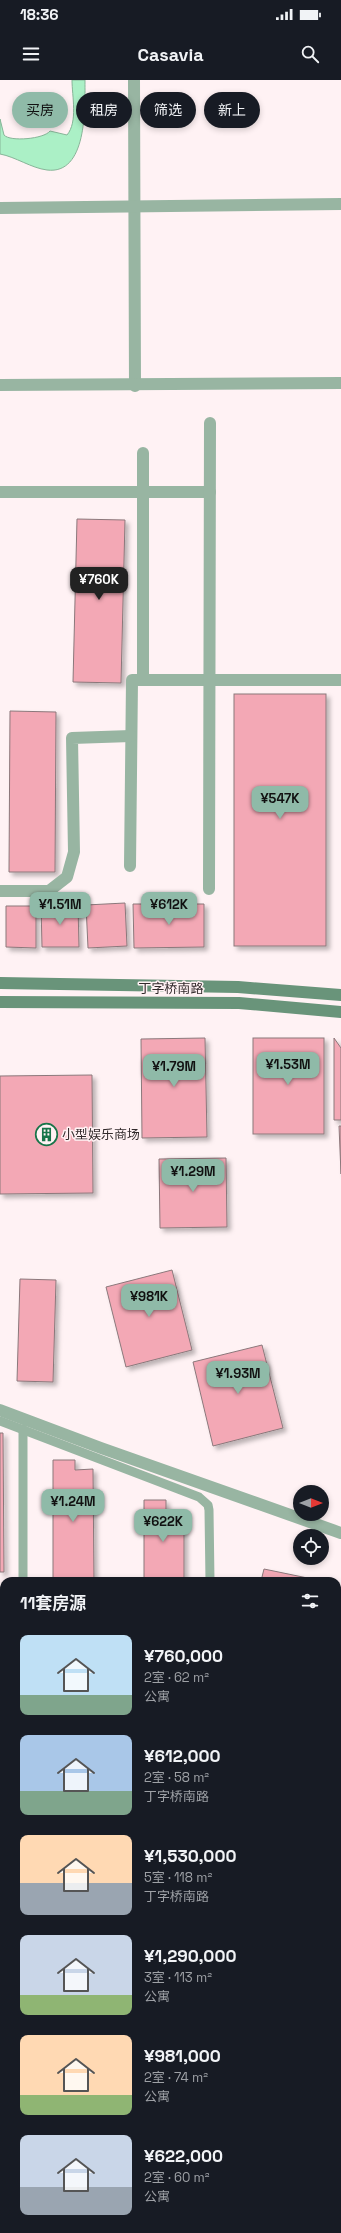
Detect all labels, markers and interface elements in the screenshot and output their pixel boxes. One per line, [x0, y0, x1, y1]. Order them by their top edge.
text: 18:36 [20, 5, 59, 24]
icon: menu [20, 43, 42, 65]
text: Casavia [137, 43, 204, 66]
icon: search [299, 43, 321, 65]
chip: 买房 [12, 92, 68, 128]
chip: 租房 [76, 92, 132, 128]
chip: 筛选 [140, 92, 196, 128]
chip: 新上 [204, 92, 260, 128]
pin: ¥760K [71, 567, 127, 601]
text: ¥760K [79, 571, 119, 588]
pin: ¥547K [252, 786, 308, 820]
text: ¥547K [261, 790, 299, 807]
pin: ¥1.51M [27, 892, 93, 926]
pin: ¥612K [141, 892, 197, 926]
text: ¥1.51M [39, 896, 81, 913]
text: ¥612K [150, 896, 188, 913]
street label: 丁字桥南路 [138, 980, 204, 997]
pin: ¥1.53M [255, 1052, 321, 1086]
pin: ¥1.79M [141, 1054, 207, 1088]
text: ¥1.53M [266, 1056, 310, 1073]
text: ¥1.79M [152, 1058, 196, 1075]
building icon: 小型娱乐商场 [33, 1121, 59, 1147]
place label: 小型娱乐商场 [62, 1126, 140, 1143]
pin: ¥1.29M [160, 1159, 226, 1193]
text: ¥1.29M [171, 1163, 215, 1180]
pin: ¥981K [121, 1284, 177, 1318]
text: ¥981K [130, 1288, 168, 1305]
pin: ¥1.93M [205, 1361, 271, 1395]
text: ¥1.93M [215, 1365, 261, 1382]
north arrow [293, 1485, 329, 1521]
map controls [293, 1485, 329, 1565]
pin: ¥1.24M [40, 1489, 106, 1523]
text: ¥1.24M [50, 1493, 96, 1510]
pin: ¥622K [135, 1509, 191, 1543]
text: ¥622K [143, 1513, 183, 1530]
button: locate [293, 1529, 329, 1565]
icon: filters [299, 1590, 321, 1612]
text: 11套房源 [20, 1592, 86, 1614]
text: ¥760,000 [144, 1645, 223, 1667]
icon: home [52, 1651, 100, 1699]
text: 2室 · 62 m² [144, 1669, 209, 1686]
text: 公寓 [144, 1688, 170, 1705]
text: ¥612,000 [144, 1745, 221, 1767]
icon: home [52, 1751, 100, 1799]
text: 2室 · 58 m² [144, 1769, 209, 1786]
text: 丁字桥南路 [144, 1788, 209, 1805]
text: ¥1,530,000 [144, 1845, 236, 1867]
icon: home [52, 1851, 100, 1899]
text: 5室 · 118 m² [144, 1869, 212, 1886]
text: 丁字桥南路 [144, 1888, 209, 1905]
text: ¥1,290,000 [144, 1945, 236, 1967]
icon: home [52, 1951, 100, 1999]
text: 3室 · 113 m² [144, 1969, 212, 1986]
text: 公寓 [144, 1988, 170, 2005]
text: ¥981,000 [144, 2045, 221, 2067]
icon: home [52, 2051, 100, 2099]
text: 2室 · 74 m² [144, 2069, 208, 2086]
text: 公寓 [144, 2088, 170, 2105]
text: ¥622,000 [144, 2145, 223, 2167]
icon: home [52, 2151, 100, 2199]
text: 2室 · 60 m² [144, 2169, 210, 2186]
text: 公寓 [144, 2188, 170, 2205]

